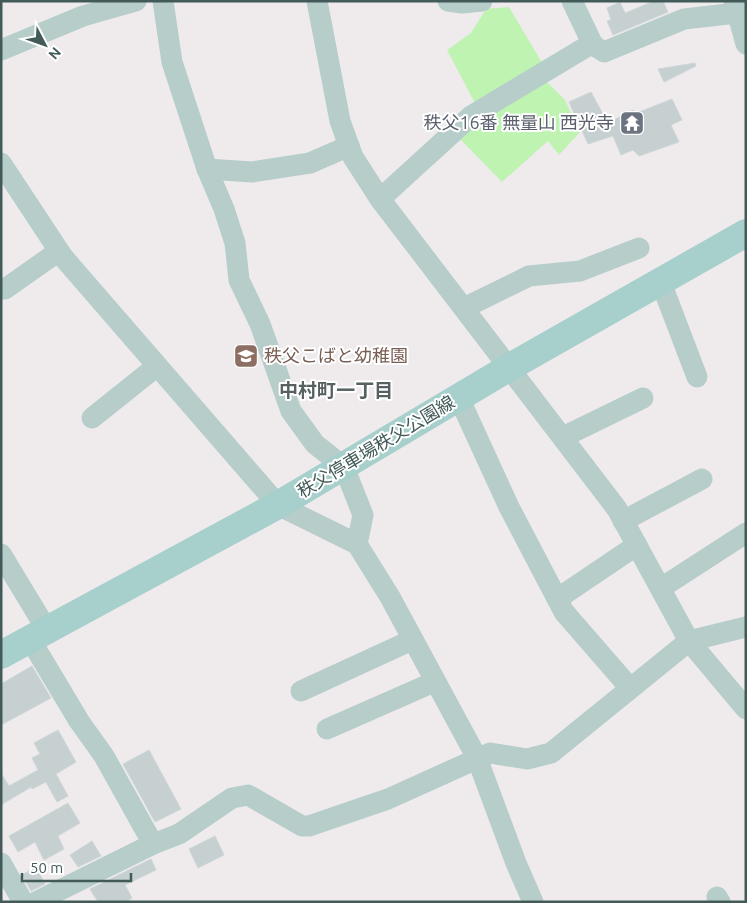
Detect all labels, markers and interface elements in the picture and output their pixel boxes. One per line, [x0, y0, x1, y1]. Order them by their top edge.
north arrow [20, 20, 70, 70]
text: N [45, 44, 64, 63]
temple icon: 秩父16番 無量山 西光寺 [619, 110, 645, 136]
place label: 秩父16番 無量山 西光寺 [423, 112, 614, 132]
school or university icon: 秩父こばと幼稚園 [233, 343, 259, 369]
place label: 秩父こばと幼稚園 [264, 345, 408, 365]
district label: 中村町一丁目 [279, 379, 393, 401]
street label: 秩父停車場秩父公園線 [293, 391, 458, 501]
scale bar [22, 850, 131, 882]
text: 50 m [30, 859, 63, 876]

